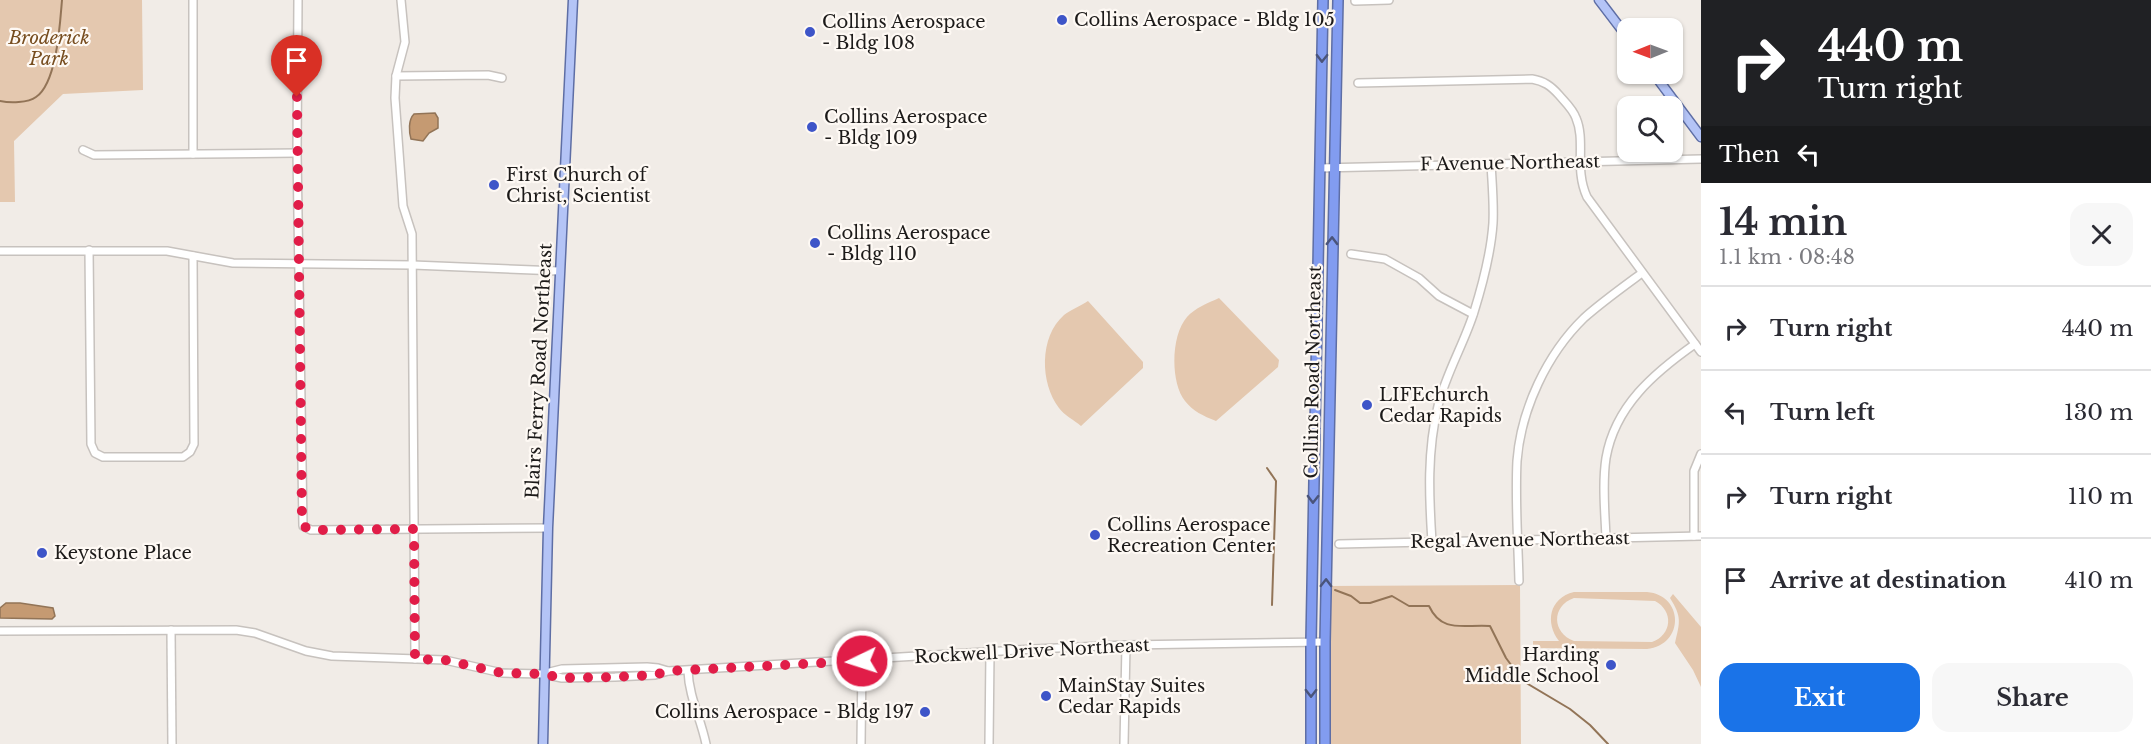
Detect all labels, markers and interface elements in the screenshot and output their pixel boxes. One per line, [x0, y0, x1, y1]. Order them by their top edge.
place label: Collins Aerospace - Bldg 105 [1074, 9, 1335, 31]
place label: Collins Aerospace - Bldg 108 [822, 11, 985, 54]
marker: Collins Aerospace - Bldg 105 [1055, 13, 1069, 27]
north arrow [1617, 18, 1683, 84]
map controls [1617, 18, 1683, 162]
text: 440 m [1818, 20, 1963, 72]
icon: right [1719, 24, 1797, 102]
marker: Collins Aerospace - Bldg 108 [803, 25, 817, 39]
park label: Broderick Park [7, 27, 90, 70]
pin [271, 35, 322, 97]
icon: arrive [280, 44, 313, 77]
one-way arrow [1316, 54, 1328, 63]
text: Turn right [1818, 72, 1962, 105]
button: search [1617, 96, 1683, 162]
place label: Collins Aerospace - Bldg 109 [824, 106, 987, 149]
marker: Collins Aerospace - Bldg 109 [805, 120, 819, 134]
icon: left [1792, 138, 1825, 171]
text: Then [1719, 141, 1780, 168]
street label: F Avenue Northeast [1420, 150, 1600, 176]
place label: First Church of Christ, Scientist [506, 164, 651, 207]
marker: First Church of Christ, Scientist [487, 178, 501, 192]
text: 14 min [1719, 200, 1847, 245]
button: close [2070, 203, 2133, 266]
place label: Collins Aerospace - Bldg 110 [827, 222, 990, 265]
marker: Collins Aerospace - Bldg 110 [808, 236, 822, 250]
one-way arrow [1326, 237, 1338, 246]
street label: Blairs Ferry Road Northeast [521, 242, 557, 499]
text: 1.1 km · 08:48 [1719, 245, 1855, 269]
street label: Collins Road Northeast [1300, 265, 1326, 479]
icon: right [1719, 312, 1752, 345]
text: Turn right [1770, 315, 1892, 342]
text: 440 m [2062, 315, 2133, 342]
place label: LIFEchurch Cedar Rapids [1379, 384, 1502, 427]
icon: left [1719, 396, 1752, 429]
marker: LIFEchurch Cedar Rapids [1360, 398, 1374, 412]
text: Turn left [1770, 399, 1875, 426]
text: 130 m [2064, 399, 2133, 426]
icon: right [1719, 480, 1752, 513]
text: Turn right [1770, 483, 1892, 510]
text: 110 m [2068, 483, 2133, 510]
one-way arrow [1307, 495, 1319, 504]
place label: Collins Aerospace Recreation Center [1107, 514, 1275, 557]
street label: Regal Avenue Northeast [1410, 527, 1630, 553]
marker: Collins Aerospace Recreation Center [1088, 528, 1102, 542]
place label: Keystone Place [54, 542, 192, 564]
marker: Keystone Place [35, 546, 49, 560]
icon: arrive [1719, 564, 1752, 597]
text: Arrive at destination [1770, 567, 2007, 594]
text: 410 m [2065, 567, 2133, 594]
one-way arrow [1320, 579, 1332, 588]
position arrow [830, 629, 894, 693]
street label: Rockwell Drive Northeast [914, 634, 1151, 668]
place label: Harding Middle School [1465, 644, 1599, 687]
marker: Harding Middle School [1604, 658, 1618, 672]
button: Exit [1719, 663, 1920, 732]
button: Share [1932, 663, 2133, 732]
place label: MainStay Suites Cedar Rapids [1058, 675, 1205, 718]
one-way arrow [1305, 688, 1317, 697]
marker: MainStay Suites Cedar Rapids [1039, 689, 1053, 703]
place label: Collins Aerospace - Bldg 197 [655, 701, 914, 723]
marker: Collins Aerospace - Bldg 197 [918, 705, 932, 719]

